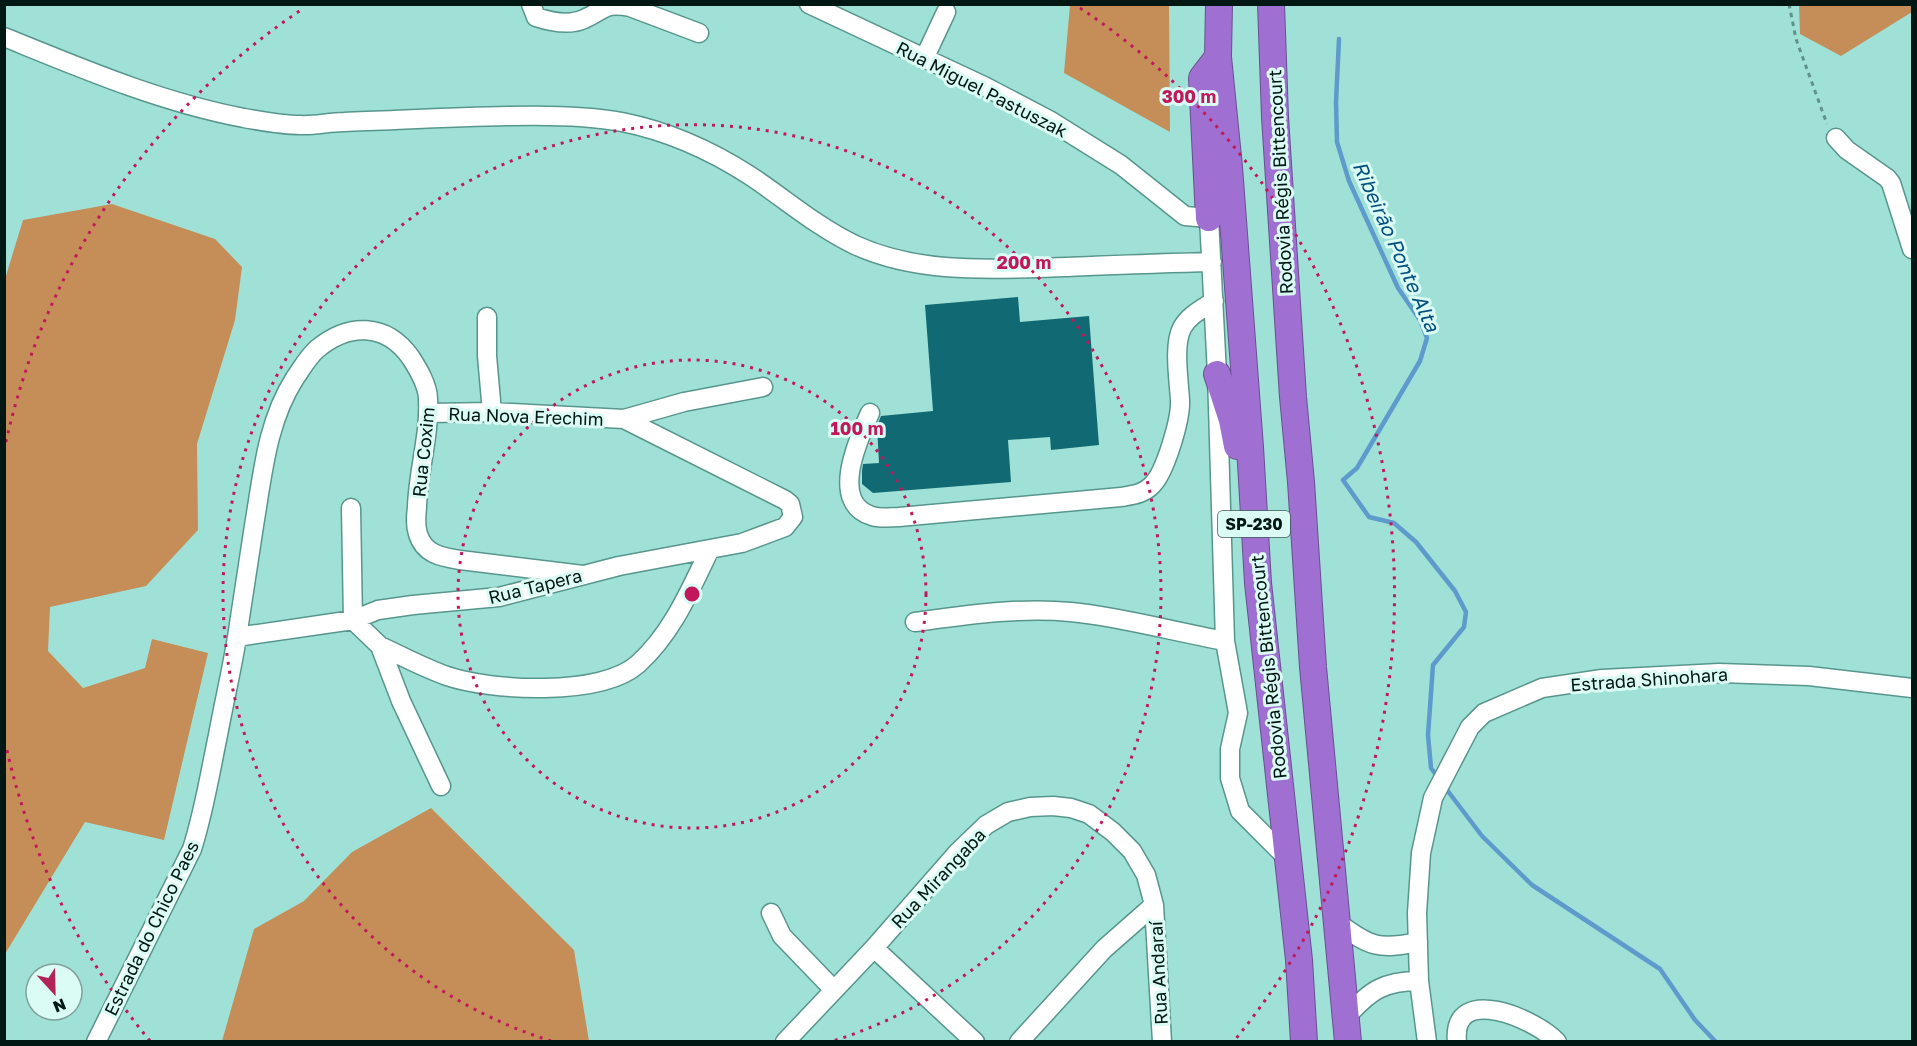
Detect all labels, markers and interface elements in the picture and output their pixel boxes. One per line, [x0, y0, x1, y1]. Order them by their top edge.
street label: Rua Miguel Pastuszak [893, 36, 1071, 142]
street label: Rodovia Régis Bittencourt [1263, 69, 1297, 295]
text: 300 m [1162, 85, 1216, 107]
water label: Ribeirão Ponte Alta [1349, 157, 1446, 336]
text: 200 m [997, 251, 1051, 273]
street label: Rua Nova Erechim [448, 402, 604, 430]
street label: Rua Coxim [407, 406, 439, 498]
text: 100 m [831, 417, 883, 439]
road number: SP-230 [1218, 511, 1290, 537]
street label: Rodovia Régis Bittencourt [1245, 554, 1291, 780]
street label: Rua Tapera [486, 564, 584, 608]
centre of rings [682, 584, 702, 604]
street label: Estrada Shinohara [1569, 663, 1729, 695]
street label: Rua Mirangaba [886, 824, 990, 932]
street label: Estrada do Chico Paes [99, 837, 203, 1019]
street label: Rua Andaraí [1144, 920, 1172, 1025]
north arrow [24, 962, 84, 1022]
text: N [50, 994, 69, 1017]

